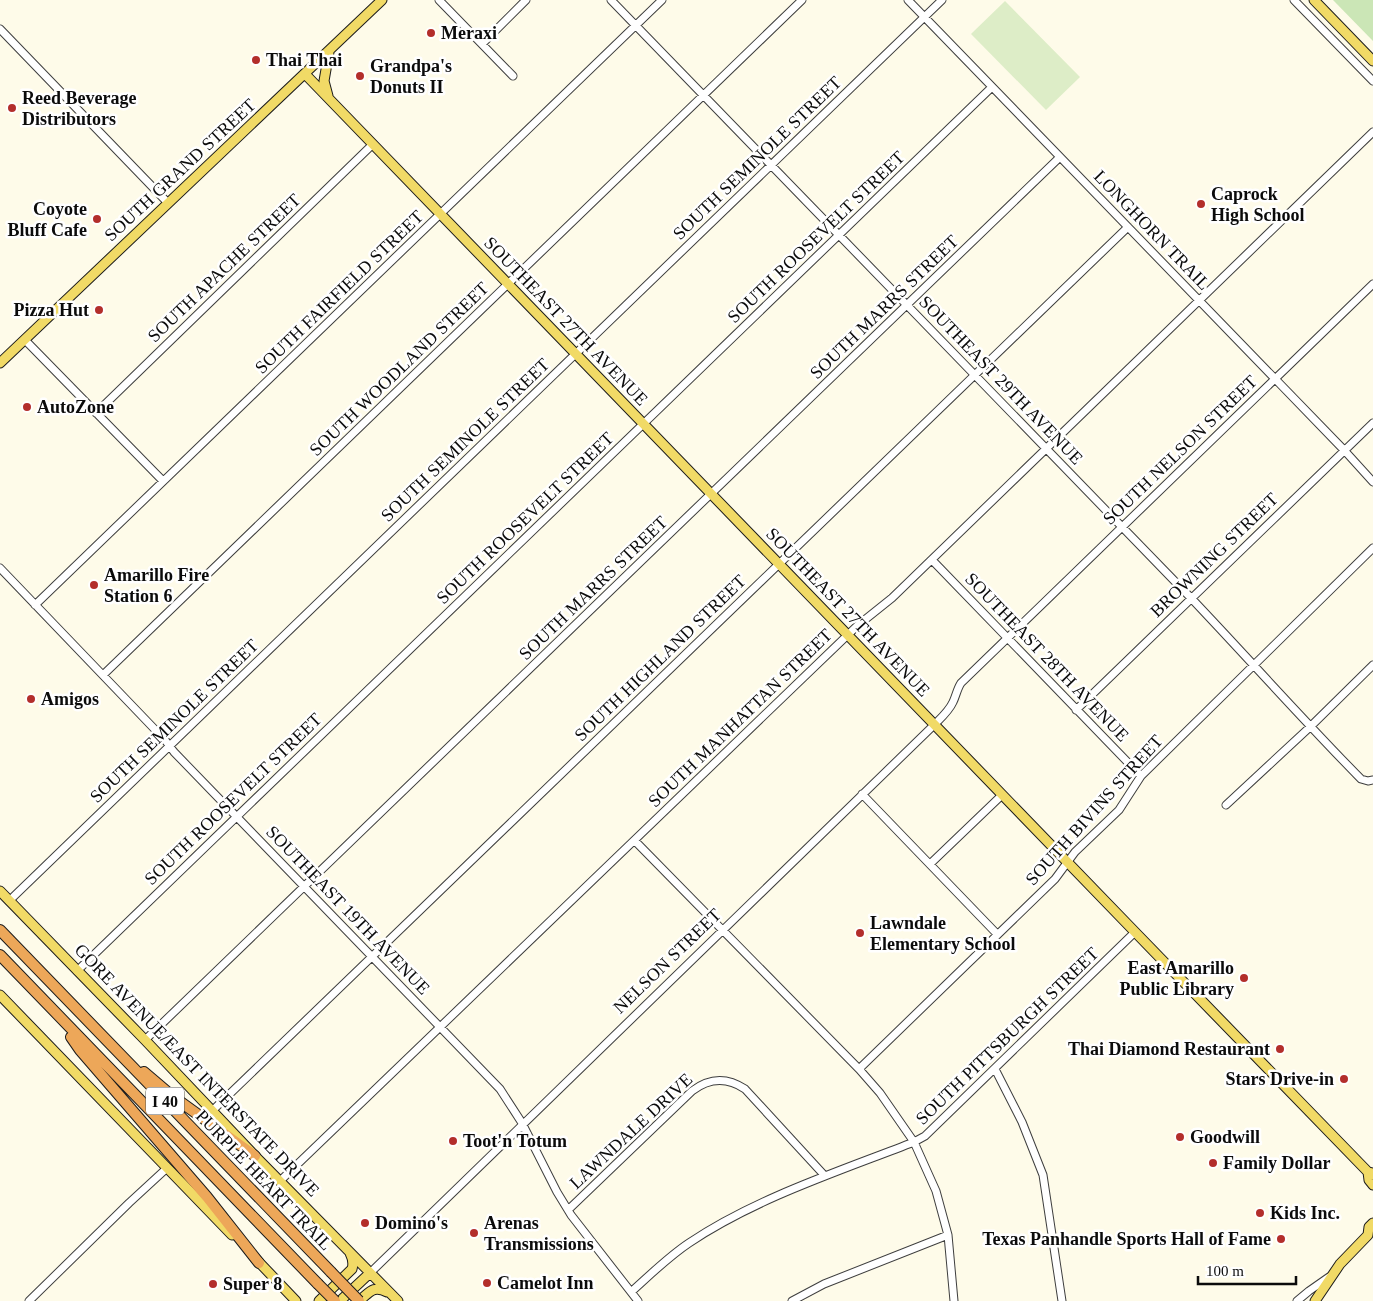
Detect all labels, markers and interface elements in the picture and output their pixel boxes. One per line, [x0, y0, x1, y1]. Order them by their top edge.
place label: Meraxi [441, 23, 497, 43]
marker: Meraxi [425, 27, 437, 39]
place label: Thai Thai [266, 50, 342, 70]
marker: Thai Thai [250, 54, 262, 66]
place label: Grandpa's Donuts II [370, 56, 452, 97]
marker: Grandpa's Donuts II [354, 70, 366, 82]
street label: SOUTH SEMINOLE STREET [669, 72, 845, 244]
place label: Reed Beverage Distributors [22, 88, 136, 129]
street label: SOUTH GRAND STREET [100, 95, 260, 245]
marker: Reed Beverage Distributors [6, 102, 18, 114]
street label: SOUTH ROOSEVELT STREET [723, 147, 909, 327]
street label: LONGHORN TRAIL [1090, 166, 1214, 294]
place label: Caprock High School [1211, 184, 1305, 225]
street label: SOUTH APACHE STREET [144, 190, 304, 346]
marker: Caprock High School [1195, 198, 1207, 210]
place label: Coyote Bluff Cafe [8, 199, 87, 240]
street label: SOUTH FAIRFIELD STREET [251, 206, 427, 378]
marker: Coyote Bluff Cafe [91, 213, 103, 225]
street label: SOUTH MARRS STREET [806, 231, 962, 383]
street label: SOUTHEAST 27TH AVENUE [480, 233, 652, 409]
street label: SOUTH WOODLAND STREET [305, 278, 493, 460]
street label: SOUTHEAST 29TH AVENUE [915, 292, 1087, 468]
place label: Pizza Hut [14, 300, 89, 320]
marker: Pizza Hut [93, 304, 105, 316]
street label: SOUTH SEMINOLE STREET [377, 354, 553, 526]
street label: SOUTH NELSON STREET [1099, 371, 1261, 529]
place label: AutoZone [37, 397, 114, 417]
marker: AutoZone [21, 401, 33, 413]
street label: SOUTH ROOSEVELT STREET [432, 428, 618, 608]
street label: BROWNING STREET [1146, 489, 1282, 621]
street label: SOUTH MARRS STREET [515, 512, 671, 664]
street label: SOUTHEAST 27TH AVENUE [762, 524, 934, 700]
place label: Amarillo Fire Station 6 [104, 565, 209, 606]
street label: SOUTHEAST 28TH AVENUE [961, 569, 1133, 745]
street label: SOUTH HIGHLAND STREET [570, 571, 750, 745]
marker: Amarillo Fire Station 6 [88, 579, 100, 591]
street label: SOUTH MANHATTAN STREET [644, 625, 836, 811]
street label: SOUTH SEMINOLE STREET [86, 635, 262, 807]
place label: Amigos [41, 689, 99, 709]
marker: Amigos [25, 693, 37, 705]
street label: SOUTH ROOSEVELT STREET [140, 709, 326, 889]
street label: SOUTH BIVINS STREET [1021, 731, 1167, 889]
street label: SOUTHEAST 19TH AVENUE [262, 822, 434, 998]
street label: NELSON STREET [609, 905, 725, 1017]
place label: Lawndale Elementary School [870, 913, 1016, 954]
marker: Lawndale Elementary School [854, 927, 866, 939]
street label: GORE AVENUE/EAST INTERSTATE DRIVE [71, 940, 323, 1200]
street label: SOUTH PITTSBURGH STREET [912, 943, 1102, 1129]
place label: East Amarillo Public Library [1119, 958, 1234, 999]
marker: East Amarillo Public Library [1238, 972, 1250, 984]
place label: Thai Diamond Restaurant [1068, 1039, 1270, 1059]
marker: Thai Diamond Restaurant [1274, 1043, 1286, 1055]
street label: LAWNDALE DRIVE [566, 1069, 696, 1193]
place label: Stars Drive-in [1226, 1069, 1334, 1089]
marker: Stars Drive-in [1338, 1073, 1350, 1085]
road number: I 40 [146, 1088, 184, 1114]
street label: PURPLE HEART TRAIL [192, 1106, 336, 1254]
place label: Goodwill [1190, 1127, 1260, 1147]
place label: Toot'n Totum [463, 1131, 567, 1151]
marker: Goodwill [1174, 1131, 1186, 1143]
marker: Toot'n Totum [447, 1135, 459, 1147]
place label: Family Dollar [1223, 1153, 1330, 1173]
marker: Family Dollar [1207, 1157, 1219, 1169]
place label: Kids Inc. [1270, 1203, 1340, 1223]
marker: Kids Inc. [1254, 1207, 1266, 1219]
place label: Domino's [375, 1213, 448, 1233]
place label: Arenas Transmissions [484, 1213, 594, 1254]
marker: Domino's [359, 1217, 371, 1229]
marker: Arenas Transmissions [468, 1227, 480, 1239]
place label: Texas Panhandle Sports Hall of Fame [982, 1229, 1271, 1249]
marker: Texas Panhandle Sports Hall of Fame [1275, 1233, 1287, 1245]
scale bar [1198, 1254, 1296, 1286]
text: 100 m [1206, 1263, 1244, 1279]
place label: Camelot Inn [497, 1273, 594, 1293]
place label: Super 8 [223, 1274, 282, 1294]
marker: Camelot Inn [481, 1277, 493, 1289]
marker: Super 8 [207, 1278, 219, 1290]

